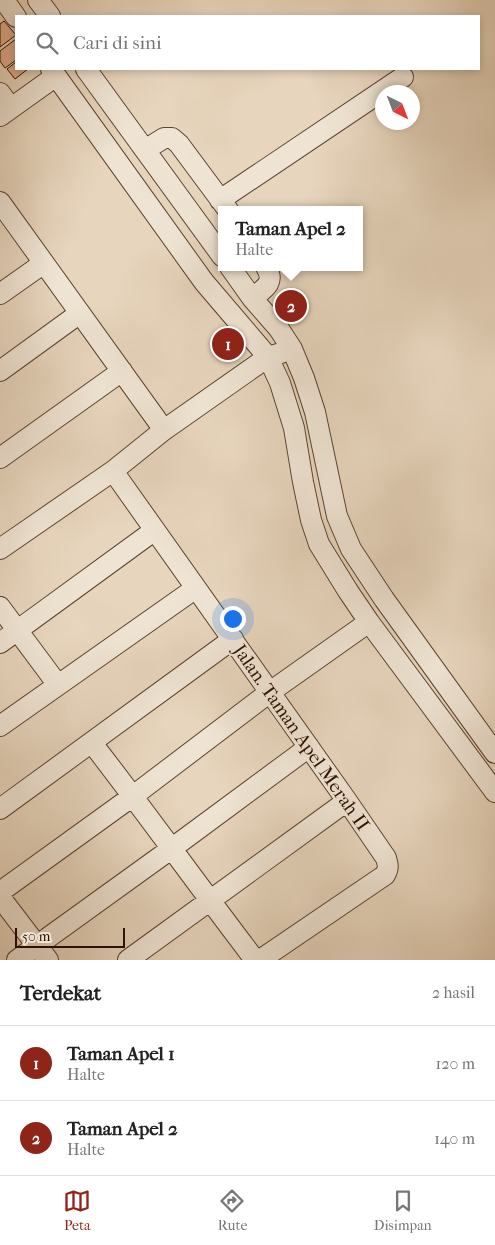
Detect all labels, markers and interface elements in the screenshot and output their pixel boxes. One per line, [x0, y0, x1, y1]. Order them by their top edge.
search box [15, 15, 480, 70]
icon: search [33, 29, 61, 57]
text: Cari di sini [73, 32, 162, 54]
north arrow [375, 85, 420, 130]
popup [218, 206, 363, 271]
text: Taman Apel 2 [235, 218, 346, 240]
text: Halte [235, 240, 273, 259]
pin: 2 [275, 287, 307, 325]
pin: 1 [212, 325, 244, 363]
your location [220, 606, 246, 632]
street label: Jalan. Taman Apel Merah II [227, 639, 374, 835]
scale bar [15, 925, 125, 948]
text: 50 m [22, 928, 50, 945]
text: Terdekat [20, 981, 101, 1005]
text: 2 hasil [432, 983, 475, 1002]
text: Taman Apel 1 [67, 1043, 175, 1065]
text: 1 [33, 1054, 39, 1073]
text: 120 m [436, 1054, 475, 1073]
text: Halte [67, 1065, 105, 1084]
text: Taman Apel 2 [67, 1118, 178, 1140]
text: 2 [32, 1129, 40, 1148]
text: 140 m [434, 1129, 475, 1148]
text: Halte [67, 1140, 105, 1159]
tab: Peta [63, 1187, 91, 1234]
tab: Rute [218, 1187, 247, 1234]
tab: Disimpan [374, 1187, 432, 1234]

